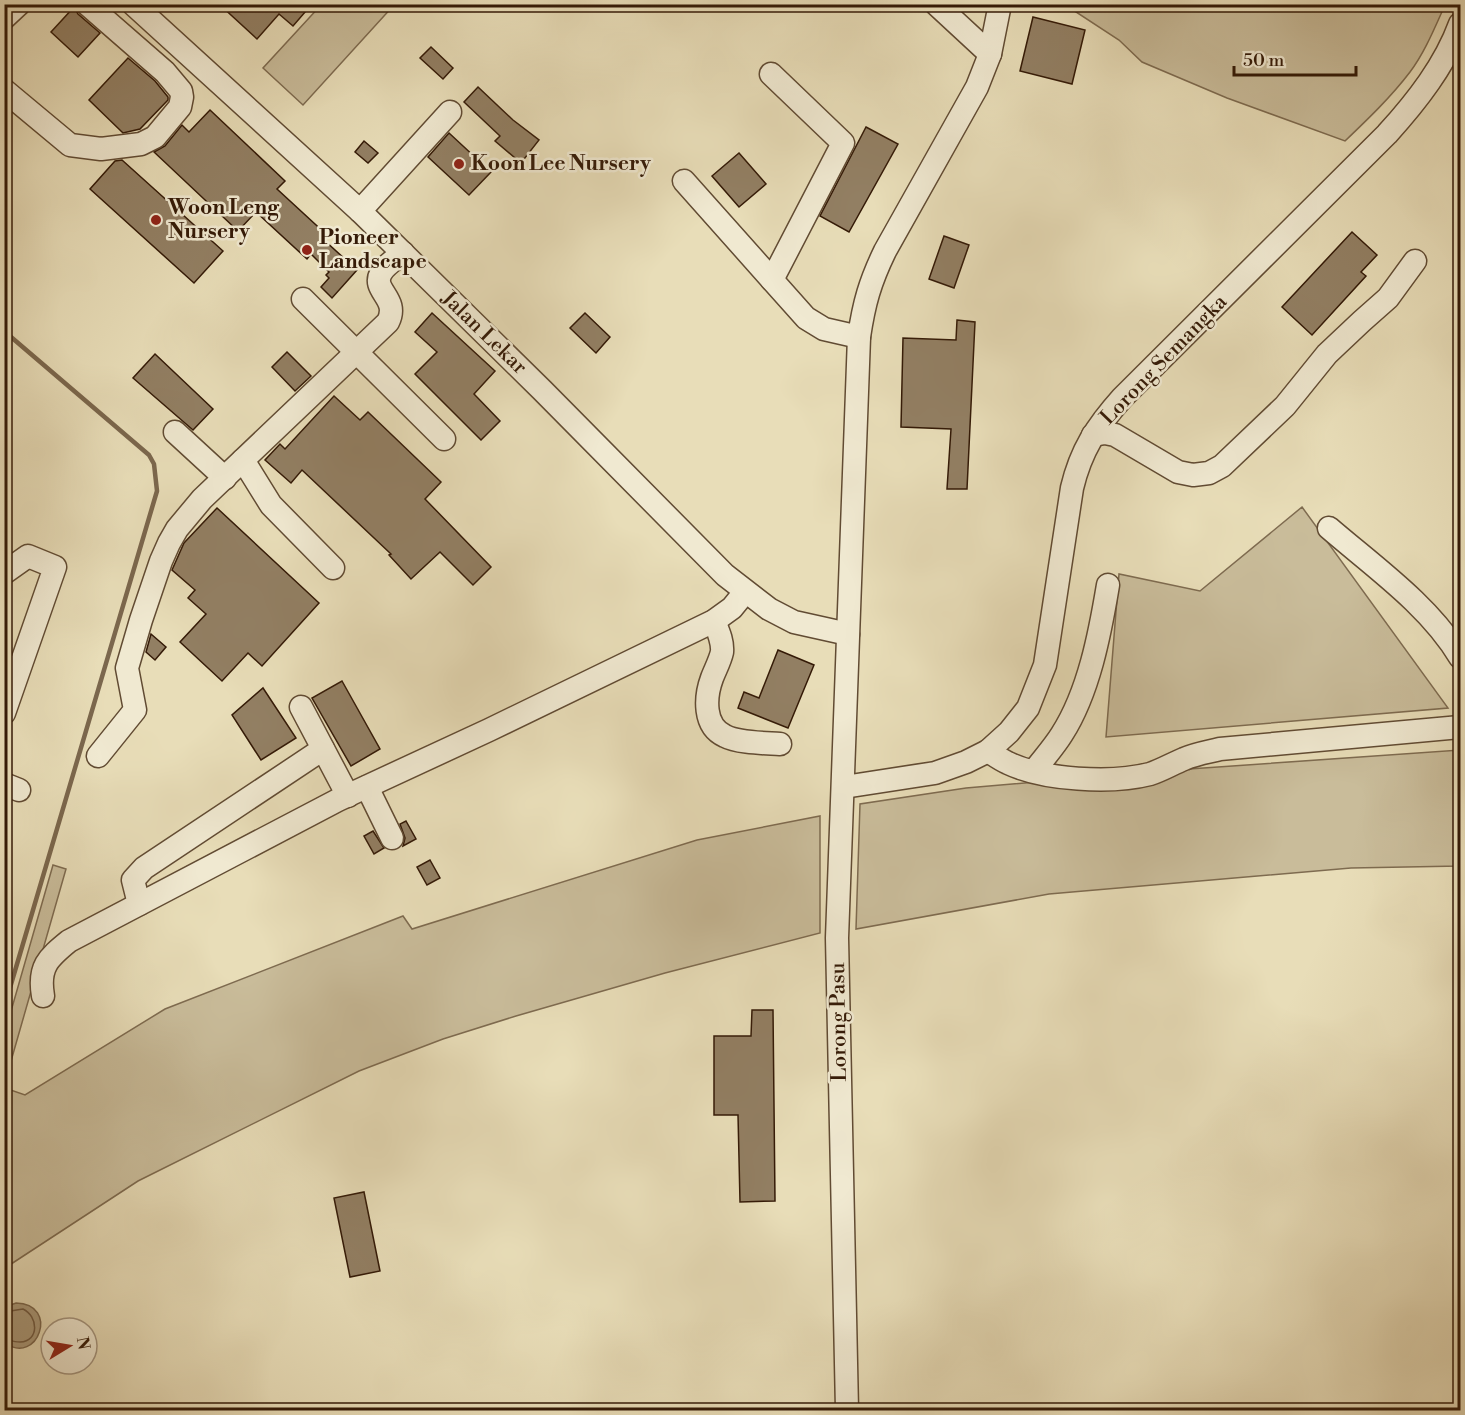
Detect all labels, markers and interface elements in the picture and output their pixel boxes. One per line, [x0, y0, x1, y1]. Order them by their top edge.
scale bar [1234, 39, 1356, 77]
text: 50 m [1243, 49, 1285, 72]
place label: Koon Lee Nursery [471, 151, 651, 177]
marker: Koon Lee Nursery [452, 157, 466, 171]
place label: Woon Leng Nursery [167, 195, 280, 245]
marker: Woon Leng Nursery [149, 213, 163, 227]
place label: Pioneer Landscape [319, 225, 427, 275]
marker: Pioneer Landscape [300, 243, 314, 257]
street label: Jalan Lekar [435, 285, 532, 380]
street label: Lorong Semangka [1095, 289, 1233, 431]
street label: Lorong Pasu [825, 962, 853, 1082]
north arrow [39, 1316, 99, 1376]
text: N [72, 1335, 94, 1352]

